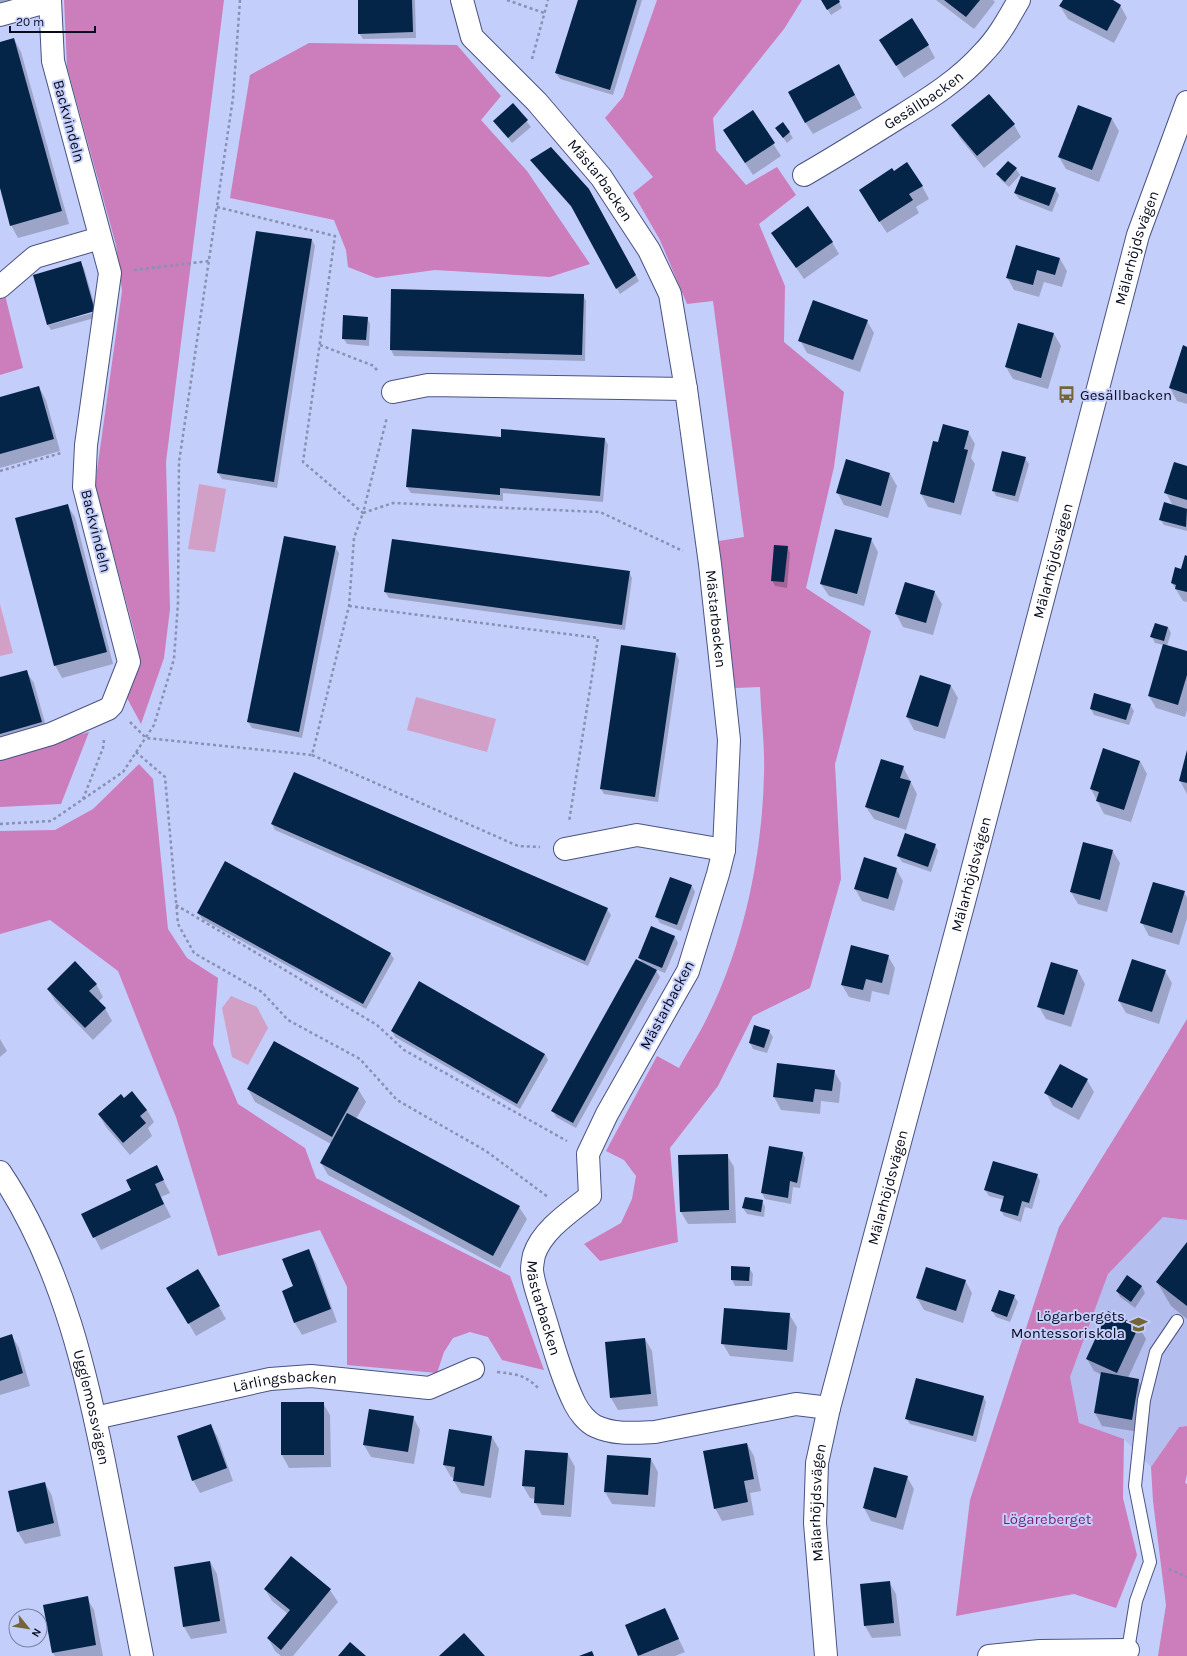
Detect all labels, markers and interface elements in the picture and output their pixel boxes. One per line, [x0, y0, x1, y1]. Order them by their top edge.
scale bar [10, 8, 95, 34]
text: 20 m [16, 15, 44, 29]
street label: Gesällbacken [880, 67, 967, 133]
street label: Backvindeln [49, 78, 89, 164]
street label: Mästarbacken [564, 135, 637, 225]
street label: Mälarhöjdsvägen [1111, 188, 1163, 307]
bus stop icon: Gesällbacken [1057, 385, 1077, 405]
place label: Gesällbacken [1080, 386, 1172, 404]
street label: Backvindeln [77, 488, 115, 574]
street label: Mälarhöjdsvägen [1029, 501, 1077, 621]
street label: Mästarbacken [702, 569, 730, 669]
street label: Mälarhöjdsvägen [947, 815, 995, 934]
street label: Mästarbacken [636, 957, 698, 1053]
street label: Mälarhöjdsvägen [864, 1128, 912, 1247]
street label: Mästarbacken [523, 1260, 565, 1358]
place label: Lögarbergets Montessoriskola [1011, 1307, 1125, 1342]
school or university icon: Lögarbergets Montessoriskola [1128, 1315, 1148, 1335]
street label: Ugglemossvägen [69, 1348, 113, 1466]
street label: Lärlingsbacken [231, 1367, 338, 1396]
street label: Mälarhöjdsvägen [806, 1442, 830, 1562]
park label: Lögareberget [1003, 1510, 1092, 1528]
north arrow [8, 1608, 48, 1648]
text: N [29, 1626, 44, 1639]

